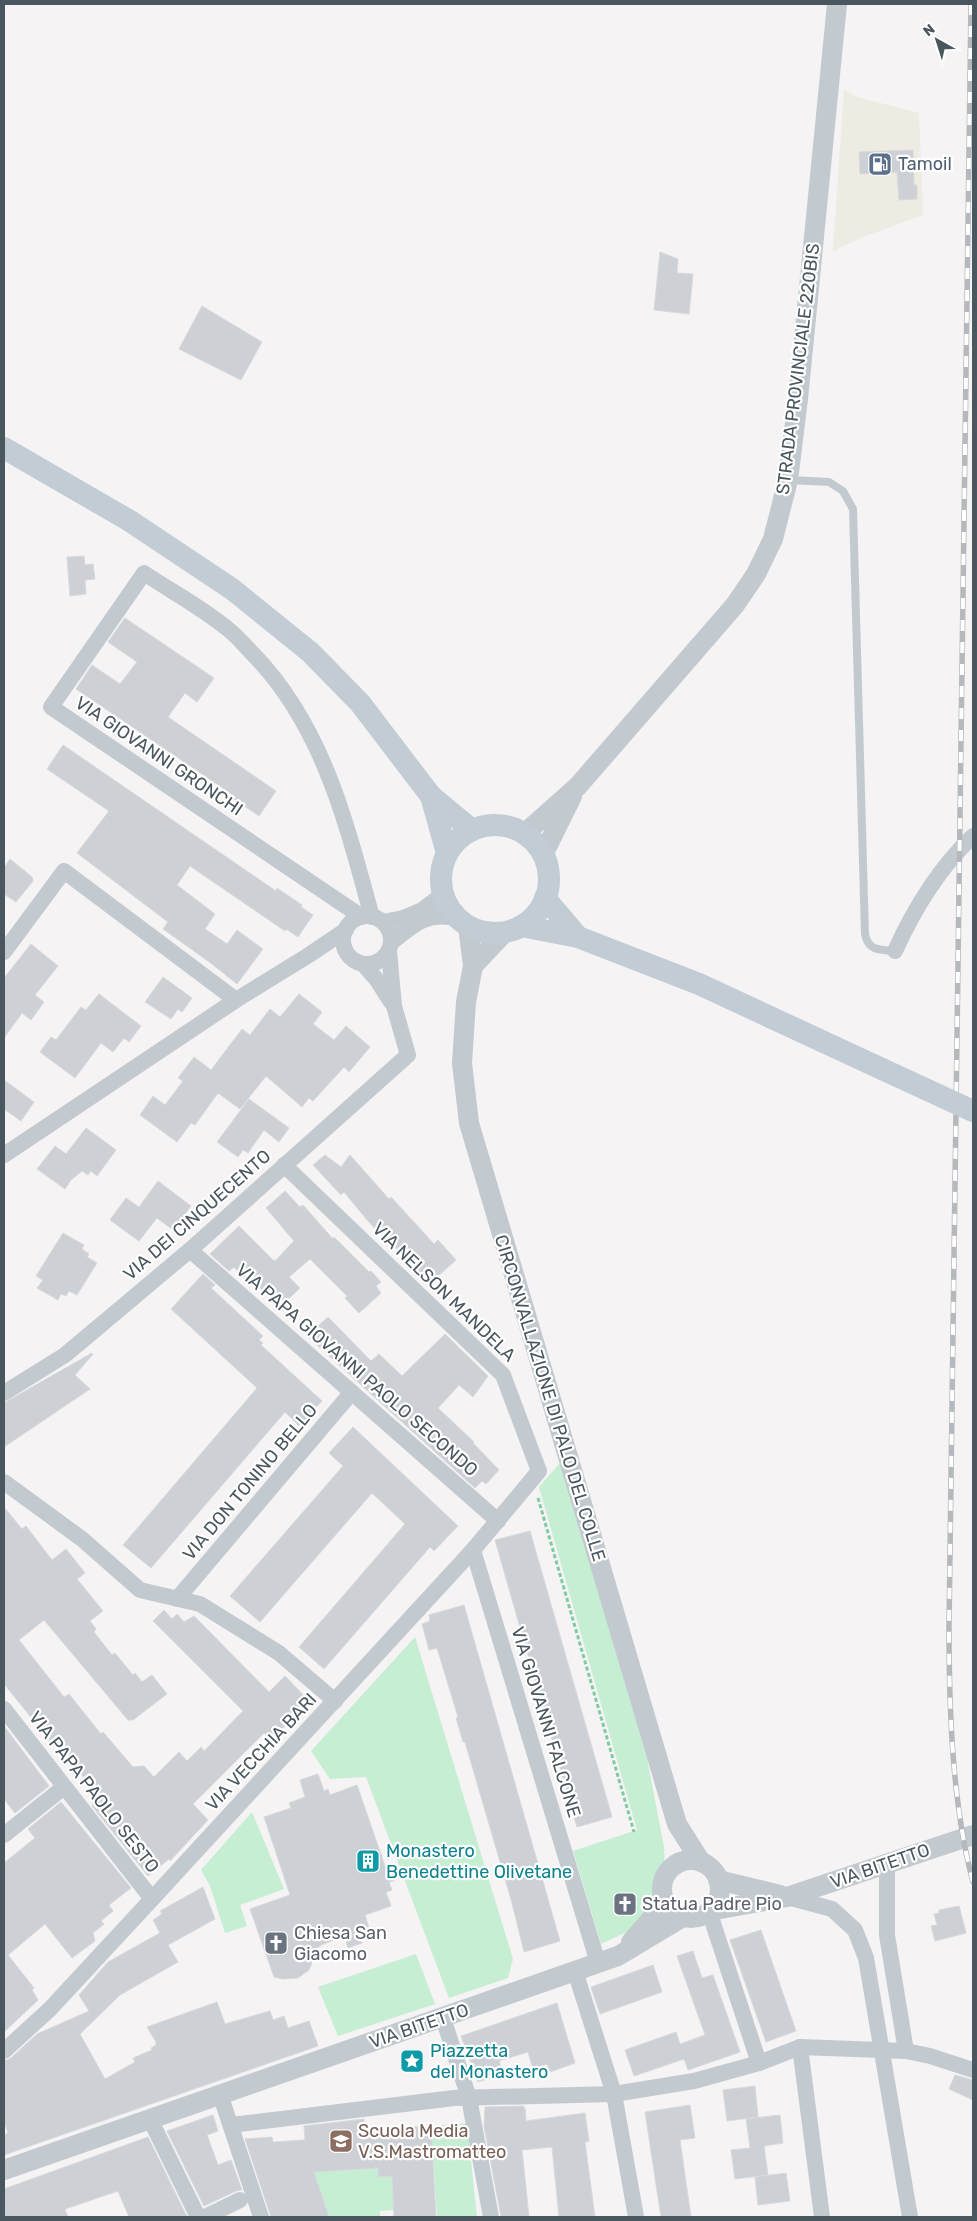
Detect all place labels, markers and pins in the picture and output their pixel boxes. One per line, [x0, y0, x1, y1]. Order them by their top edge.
fuel station icon: Tamoil [867, 151, 893, 177]
place label: Tamoil [898, 153, 952, 175]
place label: Monastero Benedettine Olivetane [386, 1840, 572, 1883]
building icon: Monastero Benedettine Olivetane [355, 1848, 381, 1874]
church icon: Statua Padre Pio [612, 1891, 638, 1917]
place label: Statua Padre Pio [642, 1893, 782, 1915]
place label: Chiesa San Giacomo [294, 1922, 387, 1965]
church icon: Chiesa San Giacomo [263, 1930, 289, 1956]
place label: Piazzetta del Monastero [430, 2040, 548, 2083]
place icon: Piazzetta del Monastero [399, 2048, 425, 2074]
place label: Scuola Media V.S.Mastromatteo [358, 2120, 506, 2163]
school or university icon: Scuola Media V.S.Mastromatteo [328, 2128, 354, 2154]

